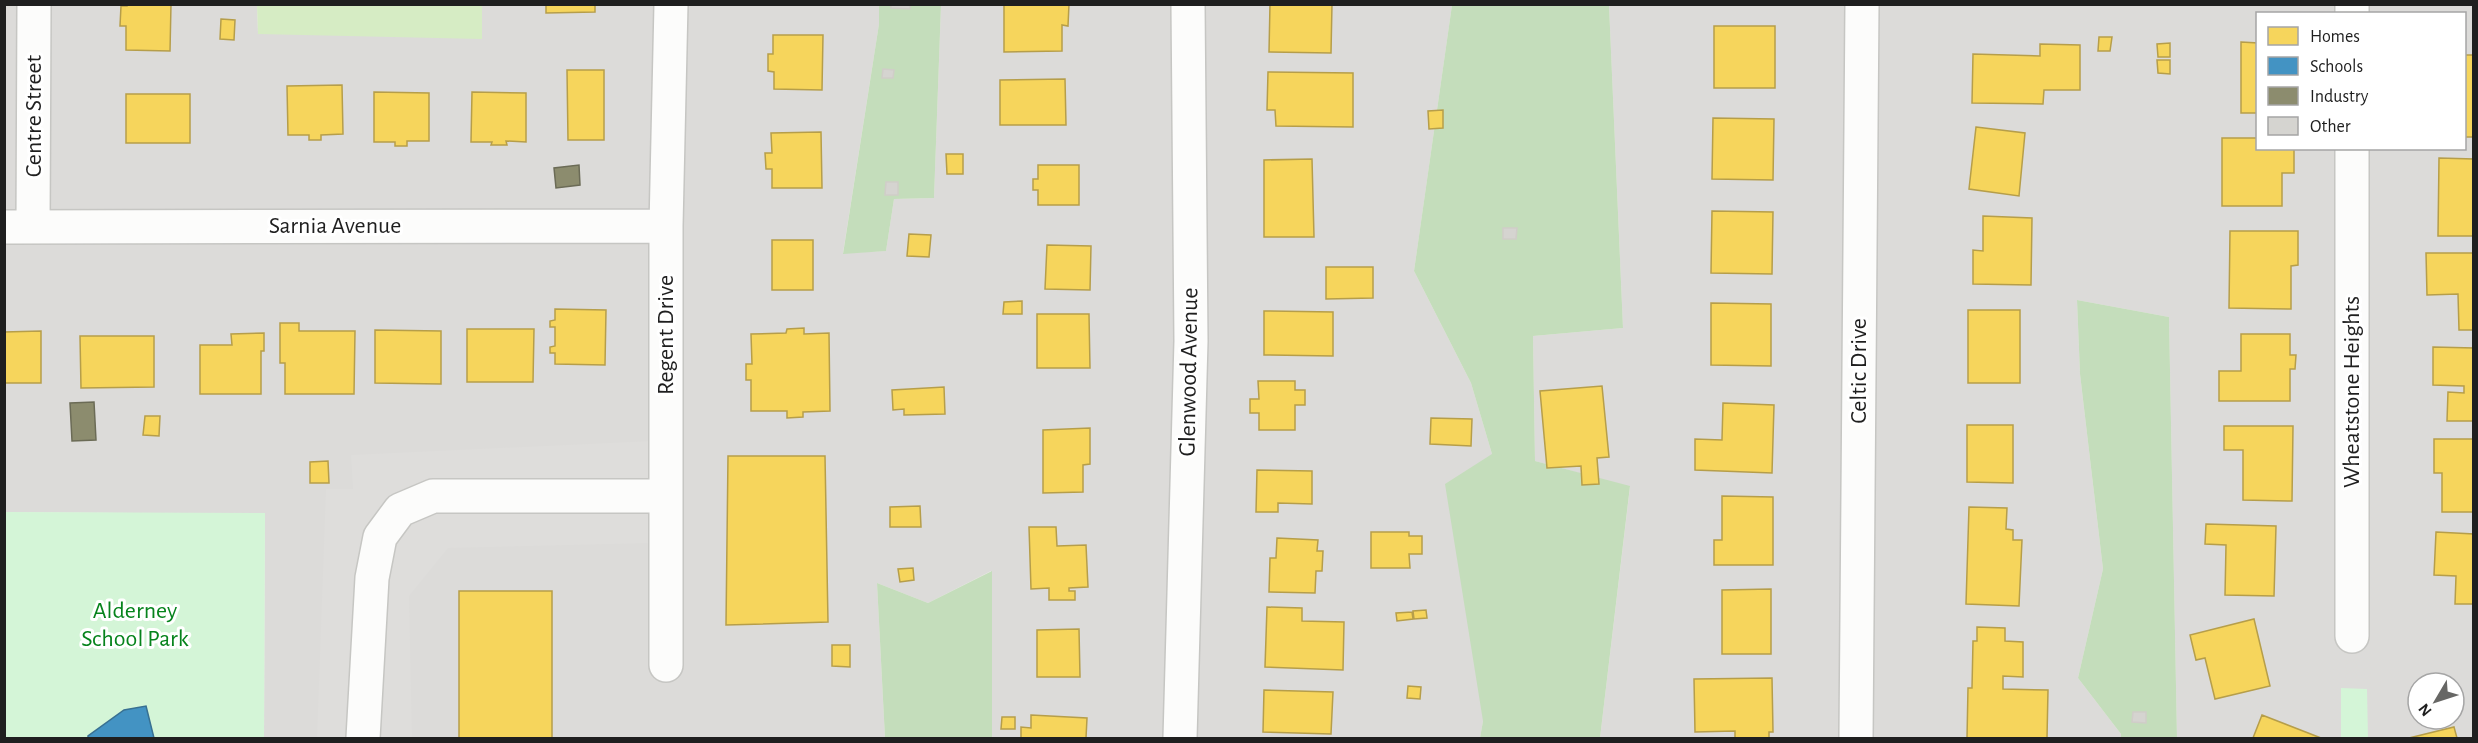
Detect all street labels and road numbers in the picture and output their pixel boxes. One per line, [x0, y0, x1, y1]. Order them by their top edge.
street label: Centre Street [22, 54, 46, 177]
street label: Sarnia Avenue [269, 214, 401, 238]
street label: Regent Drive [654, 275, 678, 395]
street label: Glenwood Avenue [1176, 287, 1202, 457]
street label: Wheatstone Heights [2340, 296, 2364, 488]
street label: Celtic Drive [1847, 318, 1871, 424]

